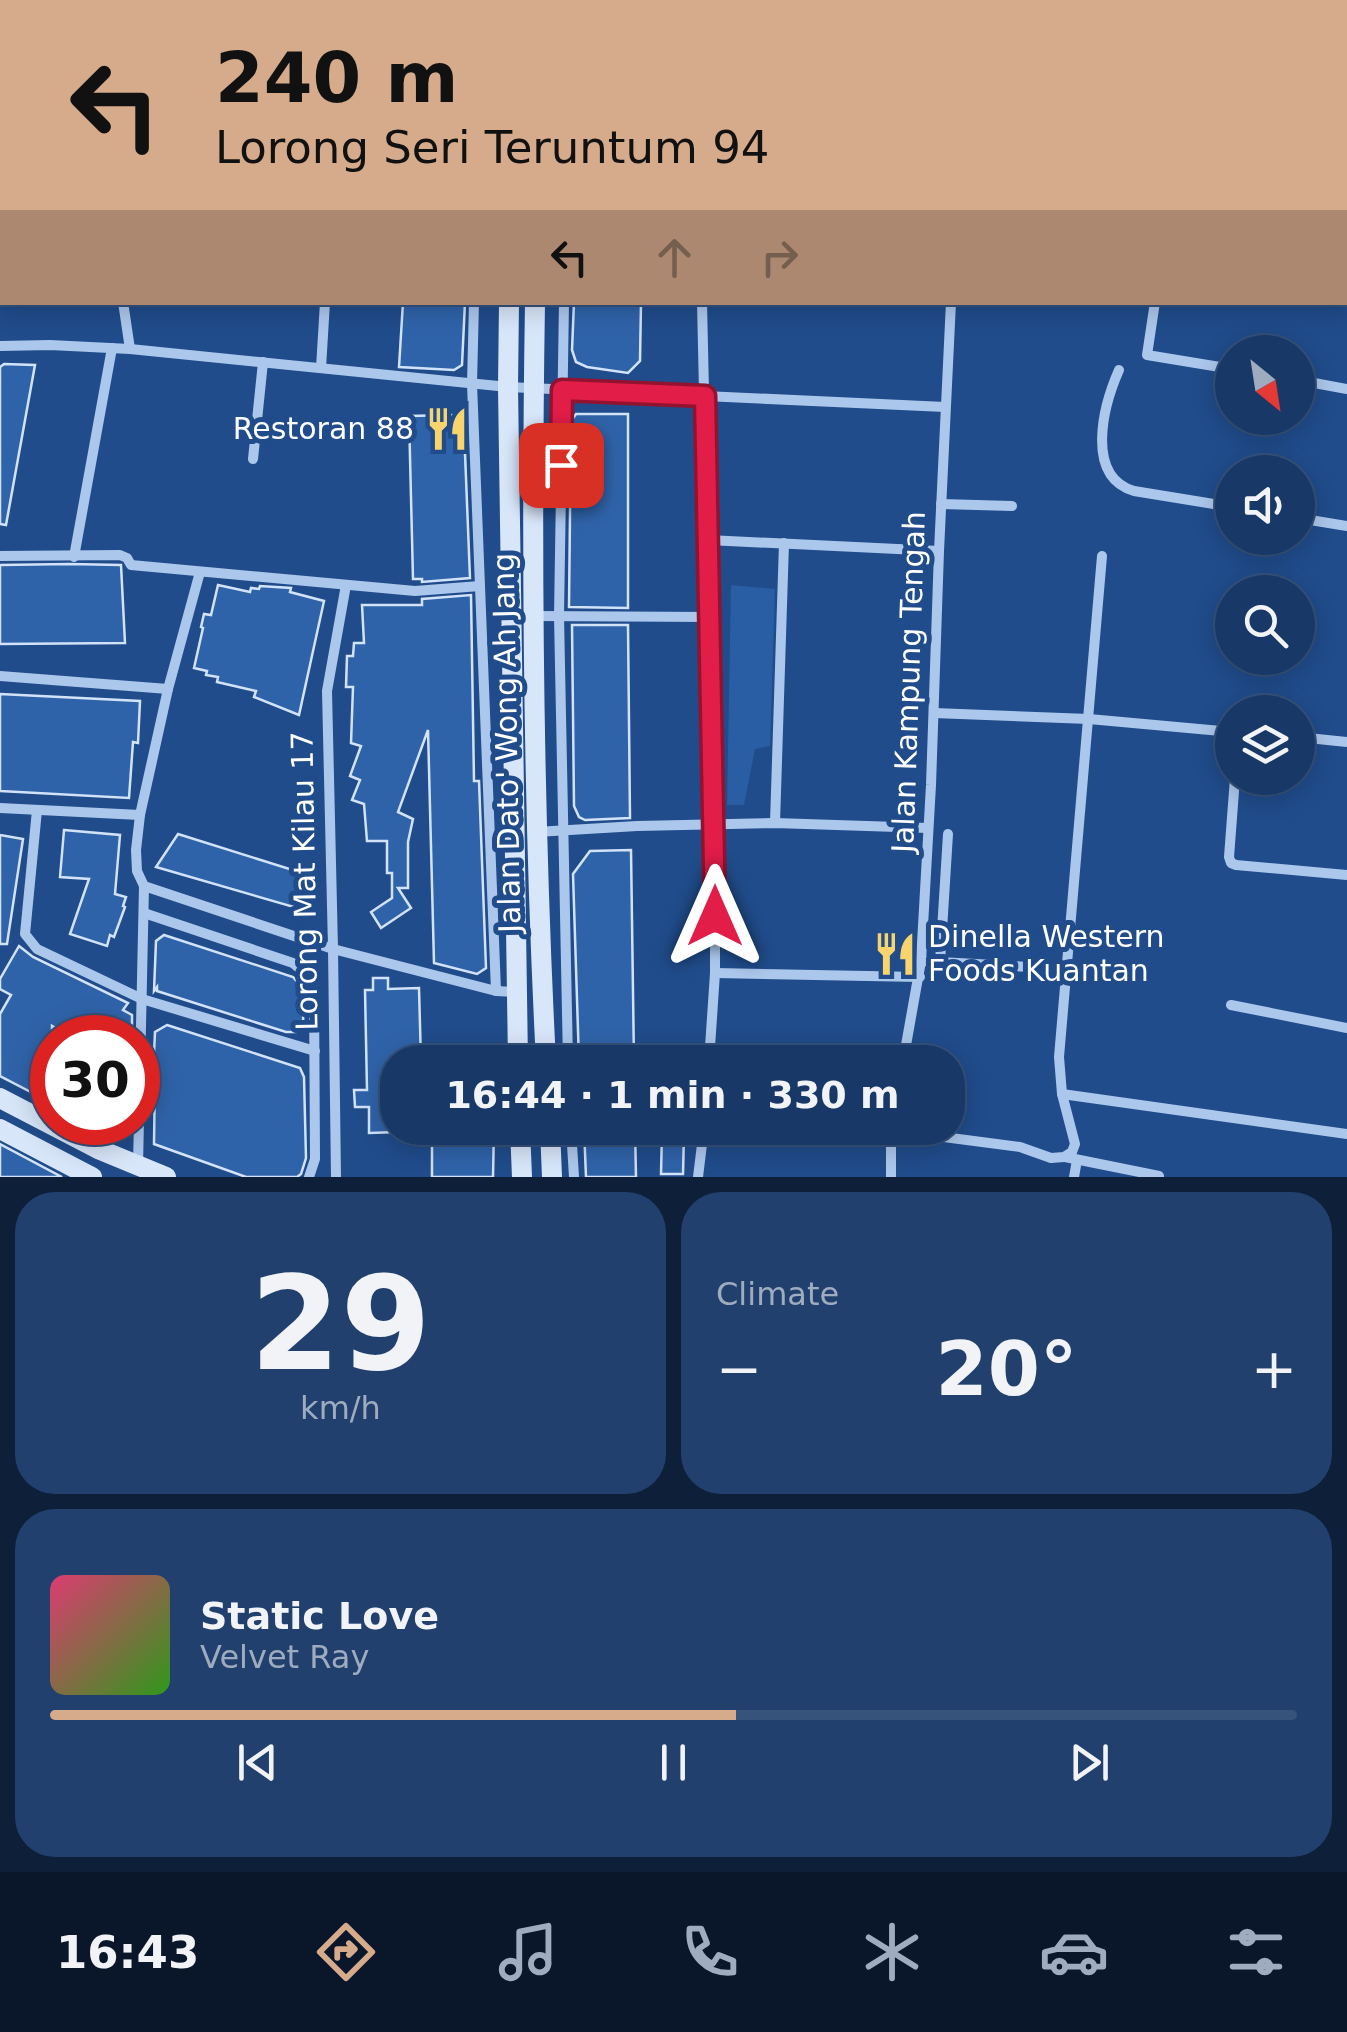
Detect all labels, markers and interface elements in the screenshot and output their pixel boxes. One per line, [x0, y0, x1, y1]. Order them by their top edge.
text: 240 m [215, 37, 458, 119]
icon: left [50, 40, 180, 170]
text: Lorong Seri Teruntum 94 [215, 121, 769, 174]
icon: left [542, 230, 597, 285]
icon: ahead [647, 230, 702, 285]
icon: right [752, 230, 807, 285]
north arrow [1215, 335, 1315, 435]
map controls [1215, 335, 1315, 795]
restaurant icon: Restoran 88 [423, 405, 471, 453]
place label: Restoran 88 [233, 411, 414, 446]
pin [519, 423, 604, 508]
icon: arrive [534, 438, 589, 493]
button: sound [1215, 455, 1315, 555]
street label: Jalan Kampung Tengah [885, 510, 932, 856]
street label: Jalan Dato' Wong Ah Jang [486, 553, 527, 935]
button: search [1215, 575, 1315, 675]
button: layers [1215, 695, 1315, 795]
street label: Lorong Mat Kilau 17 [284, 731, 325, 1031]
position arrow [663, 864, 767, 968]
place label: Dinella Western Foods Kuantan [928, 919, 1165, 988]
restaurant icon: Dinella Western Foods Kuantan [871, 930, 919, 978]
speed limit sign: 30 [30, 1015, 160, 1145]
text: 16:44 · 1 min · 330 m [445, 1073, 900, 1117]
text: 29 [250, 1248, 431, 1400]
text: Climate [716, 1275, 839, 1313]
text: 20° [936, 1325, 1077, 1413]
text: − [716, 1337, 762, 1401]
text: + [1251, 1337, 1297, 1401]
text: km/h [300, 1389, 381, 1427]
text: Static Love [200, 1594, 439, 1638]
text: Velvet Ray [200, 1638, 369, 1676]
icon: previous [230, 1735, 285, 1790]
icon: pause [646, 1735, 701, 1790]
icon: next [1062, 1735, 1117, 1790]
icon: directions [311, 1917, 381, 1987]
icon: music [493, 1917, 563, 1987]
icon: phone [675, 1917, 745, 1987]
icon: climate [857, 1917, 927, 1987]
icon: car [1039, 1917, 1109, 1987]
icon: filters [1221, 1917, 1291, 1987]
text: 16:43 [56, 1926, 199, 1979]

